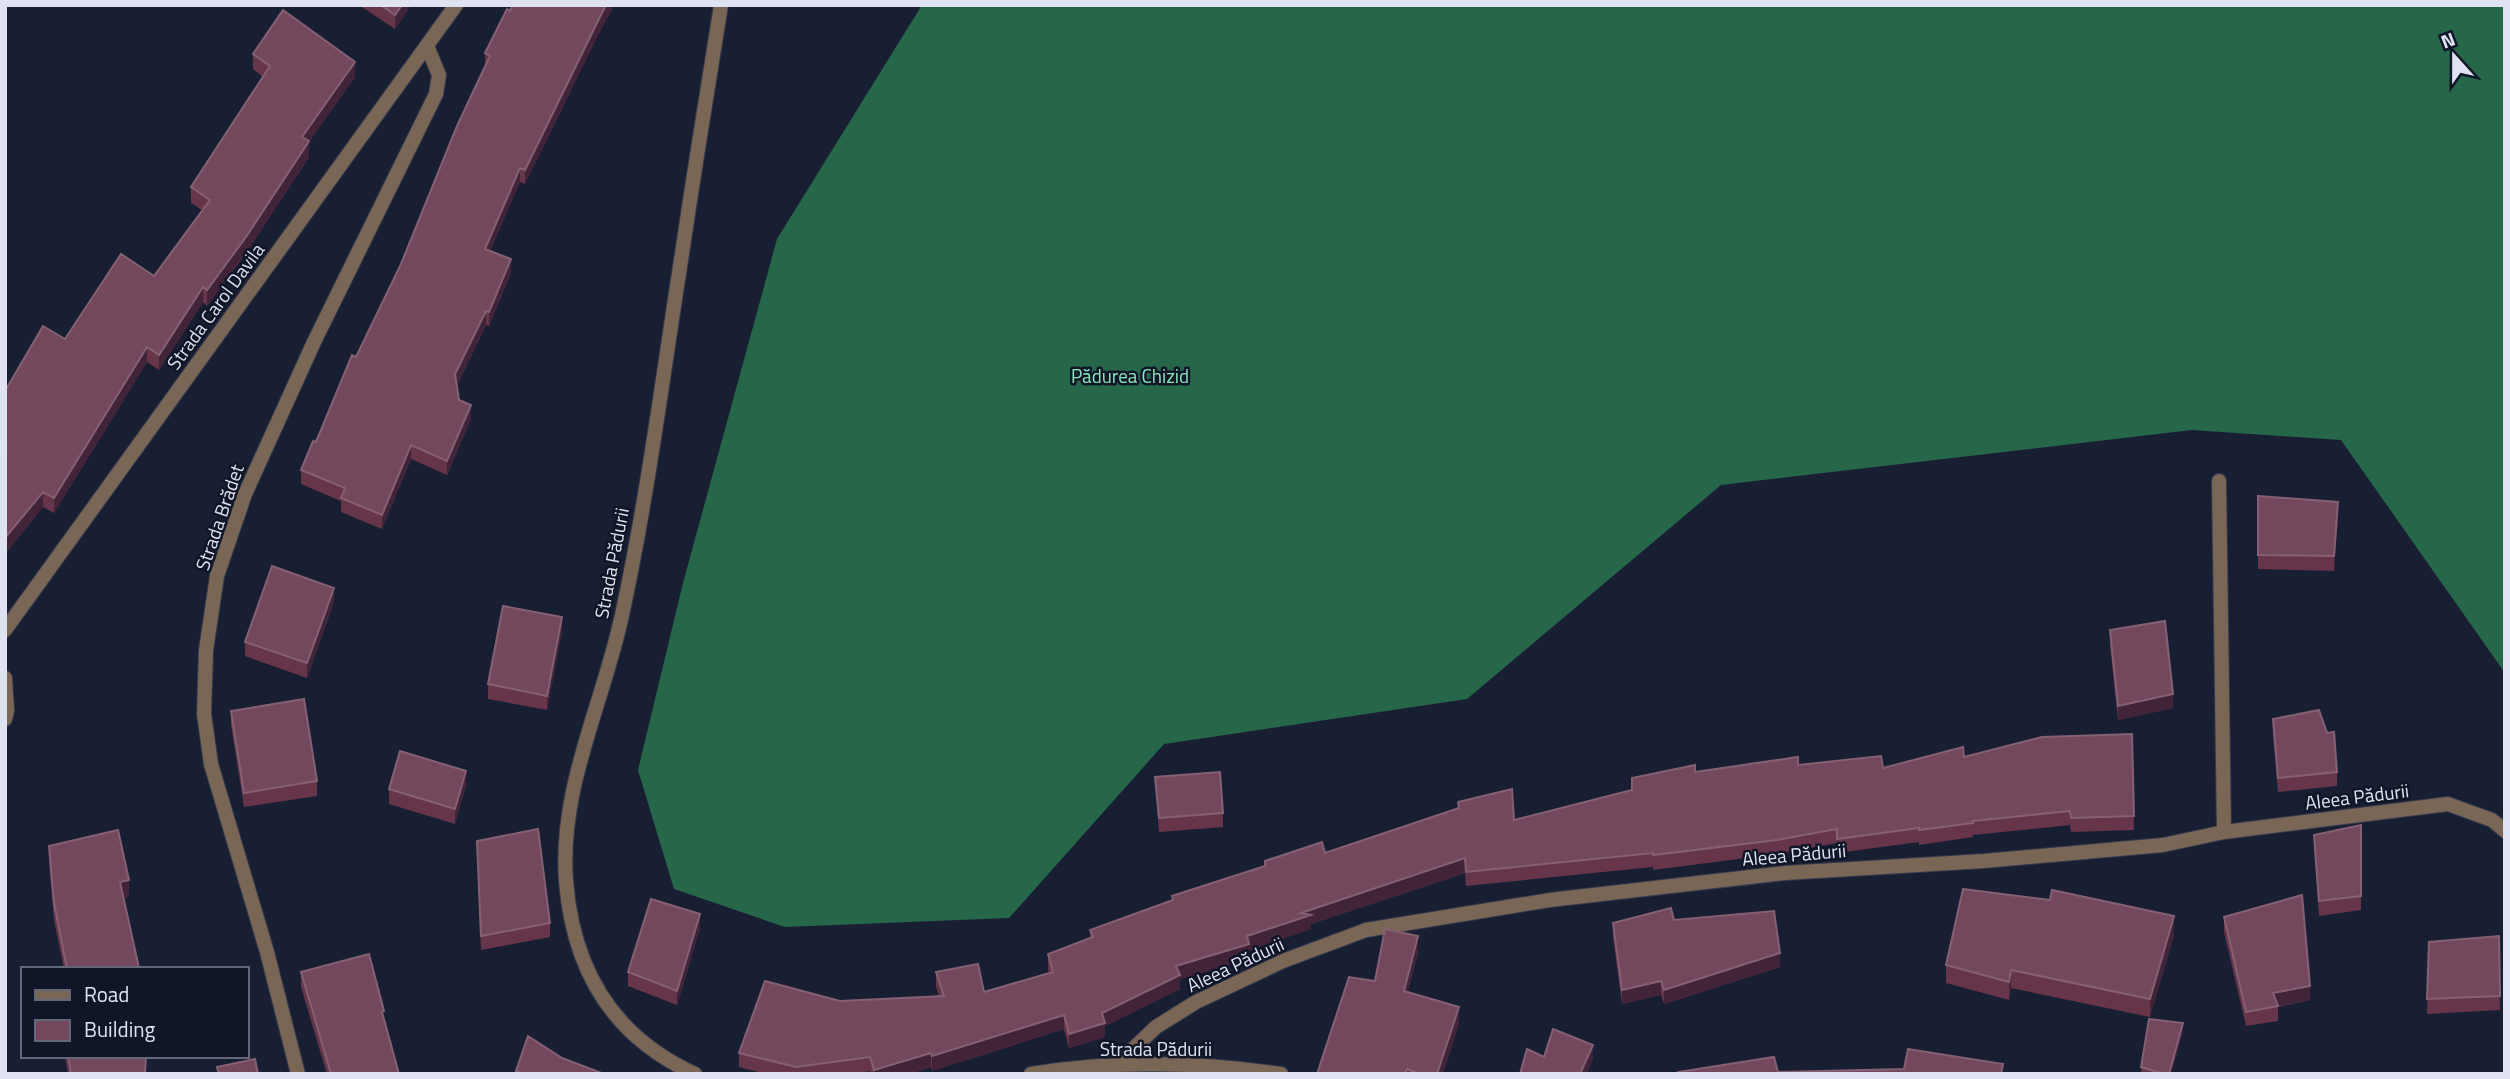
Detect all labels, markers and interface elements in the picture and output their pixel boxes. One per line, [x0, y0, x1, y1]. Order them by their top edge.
north arrow [2419, 21, 2489, 91]
text: N [2436, 24, 2459, 56]
street label: Strada Carol Davila [159, 236, 271, 375]
park label: Pădurea Chizid [1071, 361, 1189, 390]
street label: Strada Brădet [187, 460, 251, 574]
street label: Strada Pădurii [586, 505, 636, 621]
street label: Aleea Pădurii [2303, 775, 2411, 817]
street label: Aleea Pădurii [1741, 835, 1847, 873]
street label: Aleea Pădurii [1182, 929, 1288, 999]
legend [21, 967, 248, 1058]
text: Road [84, 978, 129, 1010]
text: Building [84, 1013, 156, 1045]
street label: Strada Pădurii [1100, 1034, 1212, 1063]

